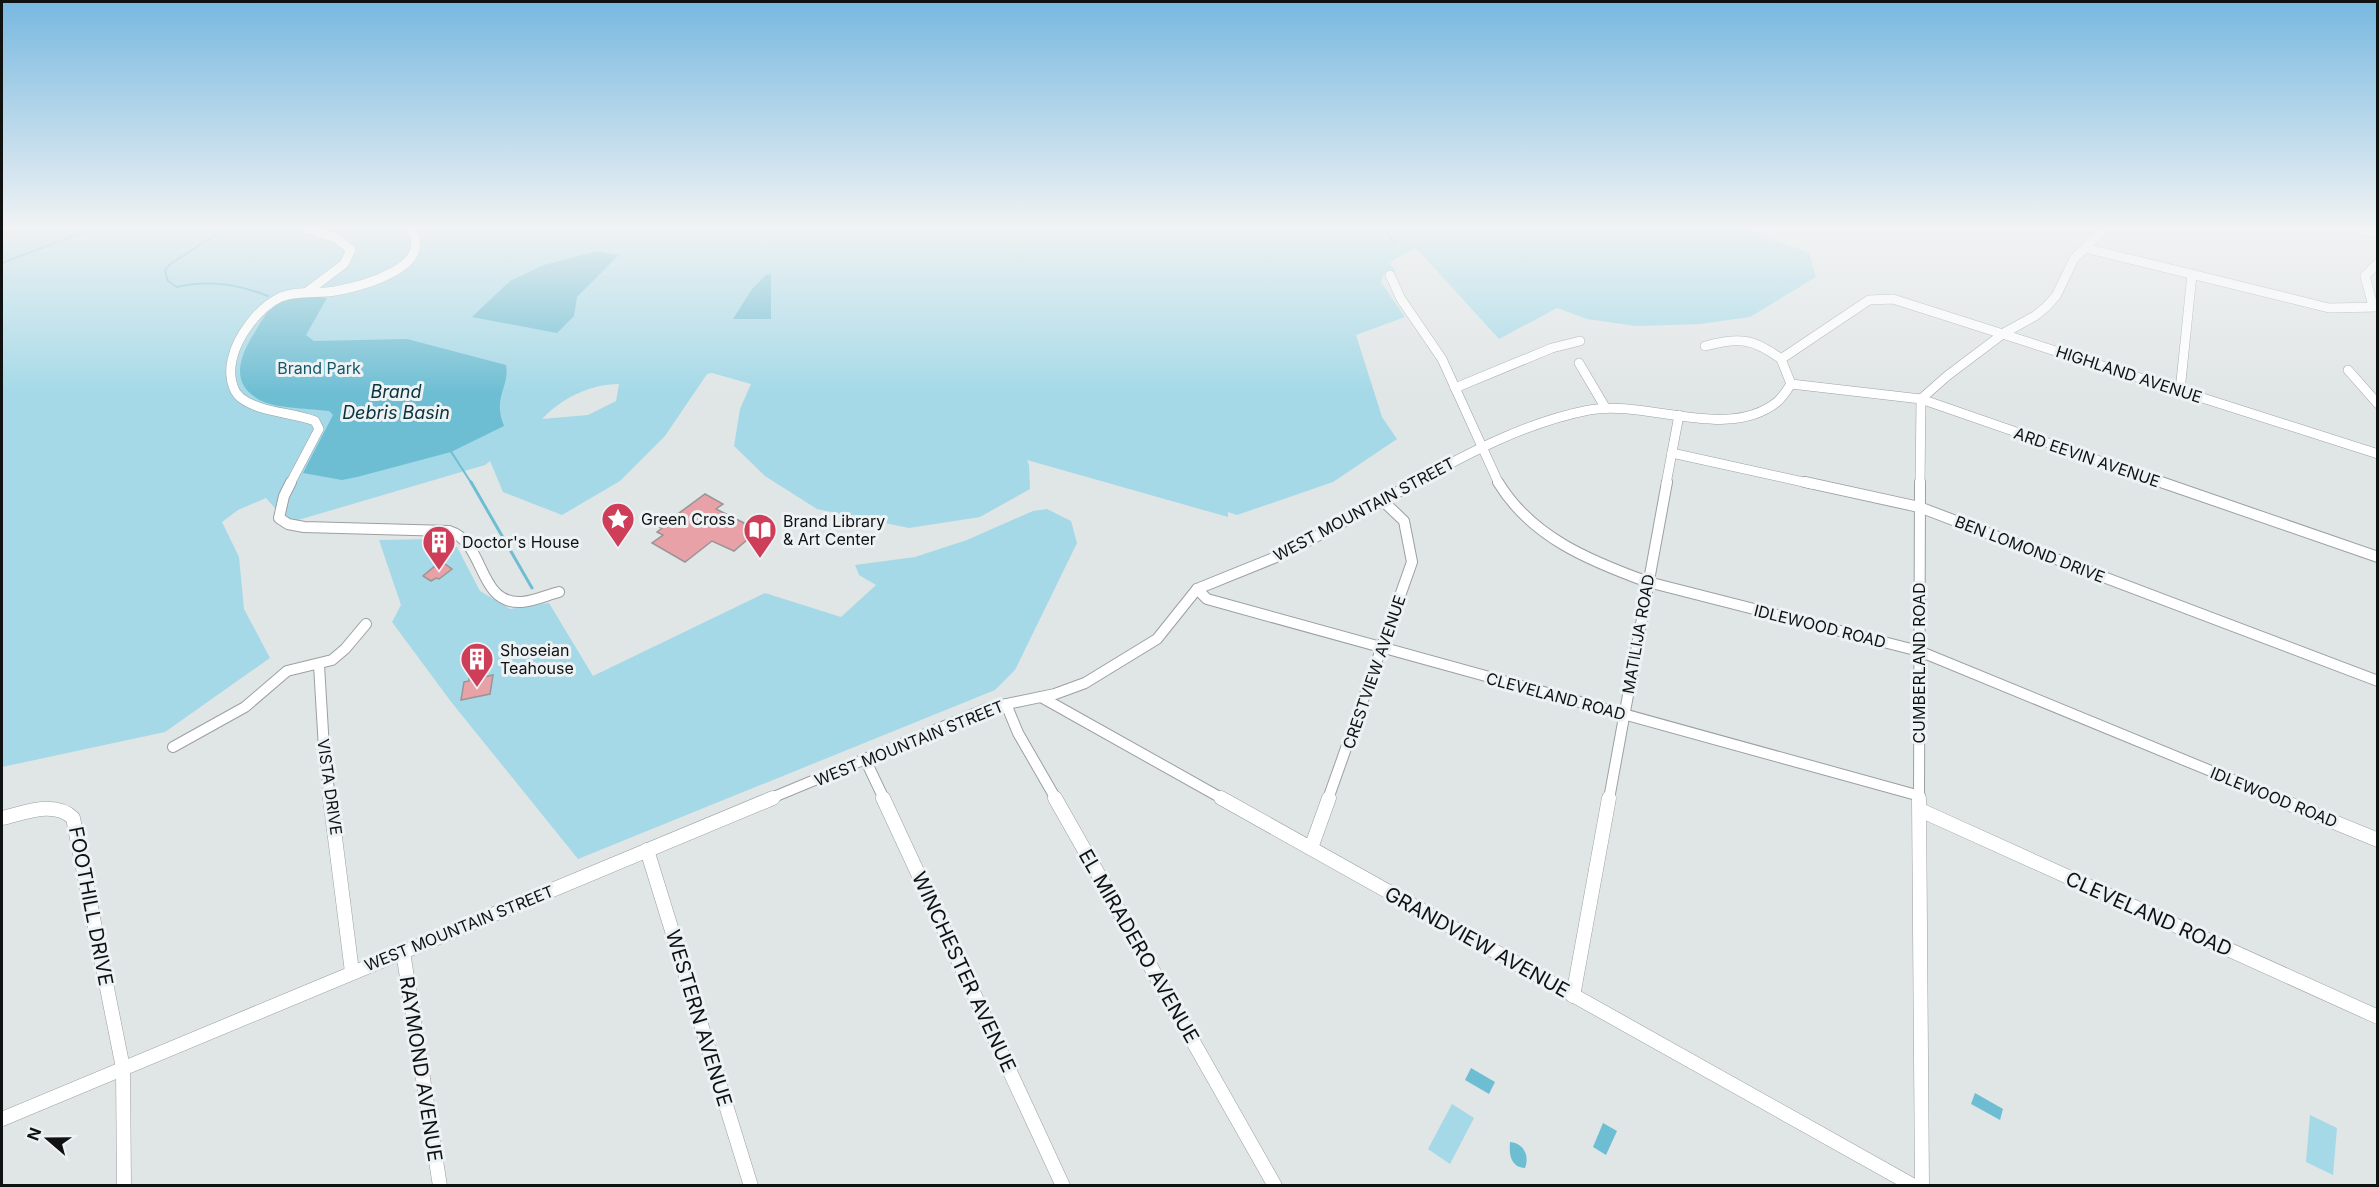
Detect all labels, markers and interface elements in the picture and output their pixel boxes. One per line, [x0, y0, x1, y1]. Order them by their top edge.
street label: HIGHLAND AVENUE [2053, 341, 2205, 407]
park label: Brand Park [277, 358, 361, 378]
water label: Brand Debris Basin [342, 381, 450, 423]
street label: ARD EEVIN AVENUE [2012, 423, 2162, 491]
street label: WEST MOUNTAIN STREET [1270, 453, 1458, 565]
place icon: Green Cross [600, 501, 636, 548]
place label: Green Cross [641, 509, 735, 529]
place label: Brand Library & Art Center [783, 511, 885, 549]
street label: BEN LOMOND DRIVE [1952, 511, 2108, 587]
library icon: Brand Library & Art Center [742, 512, 778, 559]
building icon: Doctor's House [421, 524, 457, 571]
place label: Doctor's House [462, 532, 579, 552]
street label: MATILIJA ROAD [1618, 573, 1658, 695]
street label: CUMBERLAND ROAD [1909, 582, 1929, 744]
street label: CRESTVIEW AVENUE [1338, 592, 1410, 752]
street label: IDLEWOOD ROAD [1752, 600, 1888, 652]
place label: Shoseian Teahouse [500, 640, 574, 678]
building icon: Shoseian Teahouse [459, 641, 495, 688]
street label: CLEVELAND ROAD [1484, 668, 1628, 724]
street label: WEST MOUNTAIN STREET [811, 696, 1007, 790]
street label: VISTA DRIVE [313, 738, 347, 836]
street label: IDLEWOOD ROAD [2208, 762, 2340, 832]
street label: FOOTHILL DRIVE [64, 824, 118, 988]
street label: EL MIRADERO AVENUE [1074, 845, 1204, 1047]
street label: CLEVELAND ROAD [2062, 866, 2236, 962]
street label: WINCHESTER AVENUE [907, 868, 1021, 1076]
street label: WEST MOUNTAIN STREET [361, 881, 557, 975]
street label: GRANDVIEW AVENUE [1381, 881, 1573, 1003]
street label: WESTERN AVENUE [661, 927, 737, 1109]
street label: RAYMOND AVENUE [394, 975, 448, 1163]
north arrow [18, 1109, 78, 1169]
text: N [22, 1125, 45, 1143]

